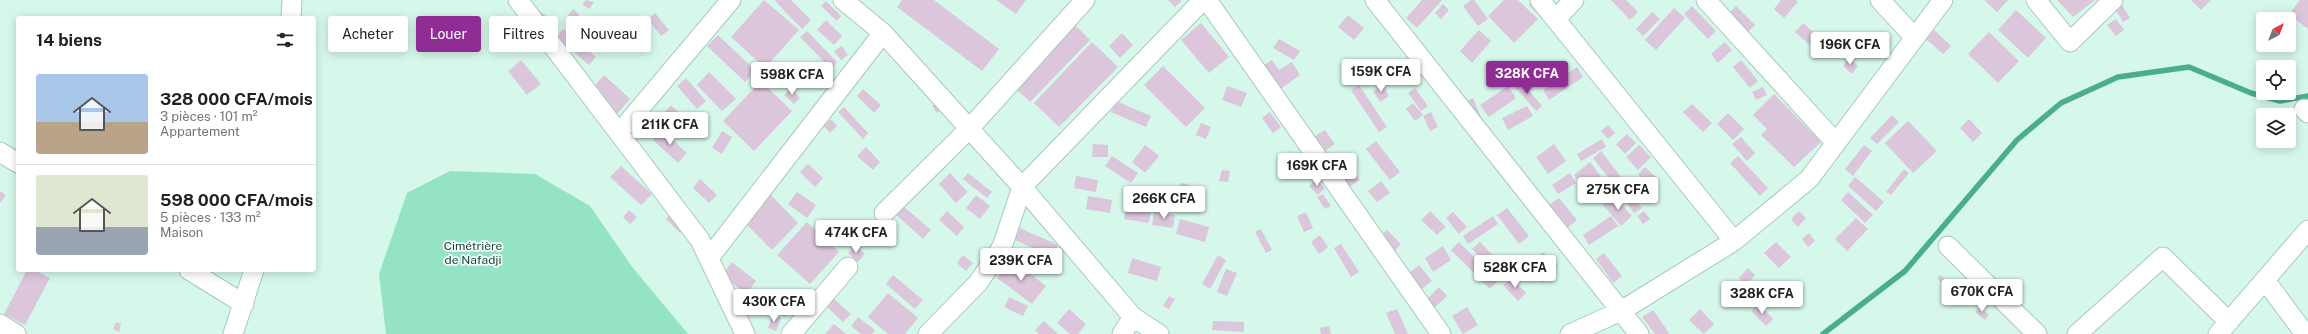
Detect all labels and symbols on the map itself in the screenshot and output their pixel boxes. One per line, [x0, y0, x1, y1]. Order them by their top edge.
north arrow [2256, 12, 2296, 52]
pin: 196K CFA [1809, 32, 1891, 66]
pin: 159K CFA [1340, 59, 1422, 93]
pin: 328K CFA [1486, 61, 1568, 95]
pin: 598K CFA [751, 62, 833, 96]
pin: 211K CFA [629, 112, 711, 146]
pin: 169K CFA [1276, 153, 1358, 187]
pin: 275K CFA [1577, 177, 1659, 211]
pin: 266K CFA [1123, 186, 1205, 220]
pin: 474K CFA [815, 220, 897, 254]
park label: Cimétrière de Nafadji [444, 239, 503, 267]
pin: 239K CFA [980, 248, 1062, 282]
pin: 528K CFA [1474, 255, 1556, 289]
pin: 670K CFA [1941, 279, 2023, 313]
pin: 328K CFA [1721, 281, 1803, 315]
pin: 430K CFA [733, 289, 815, 323]

